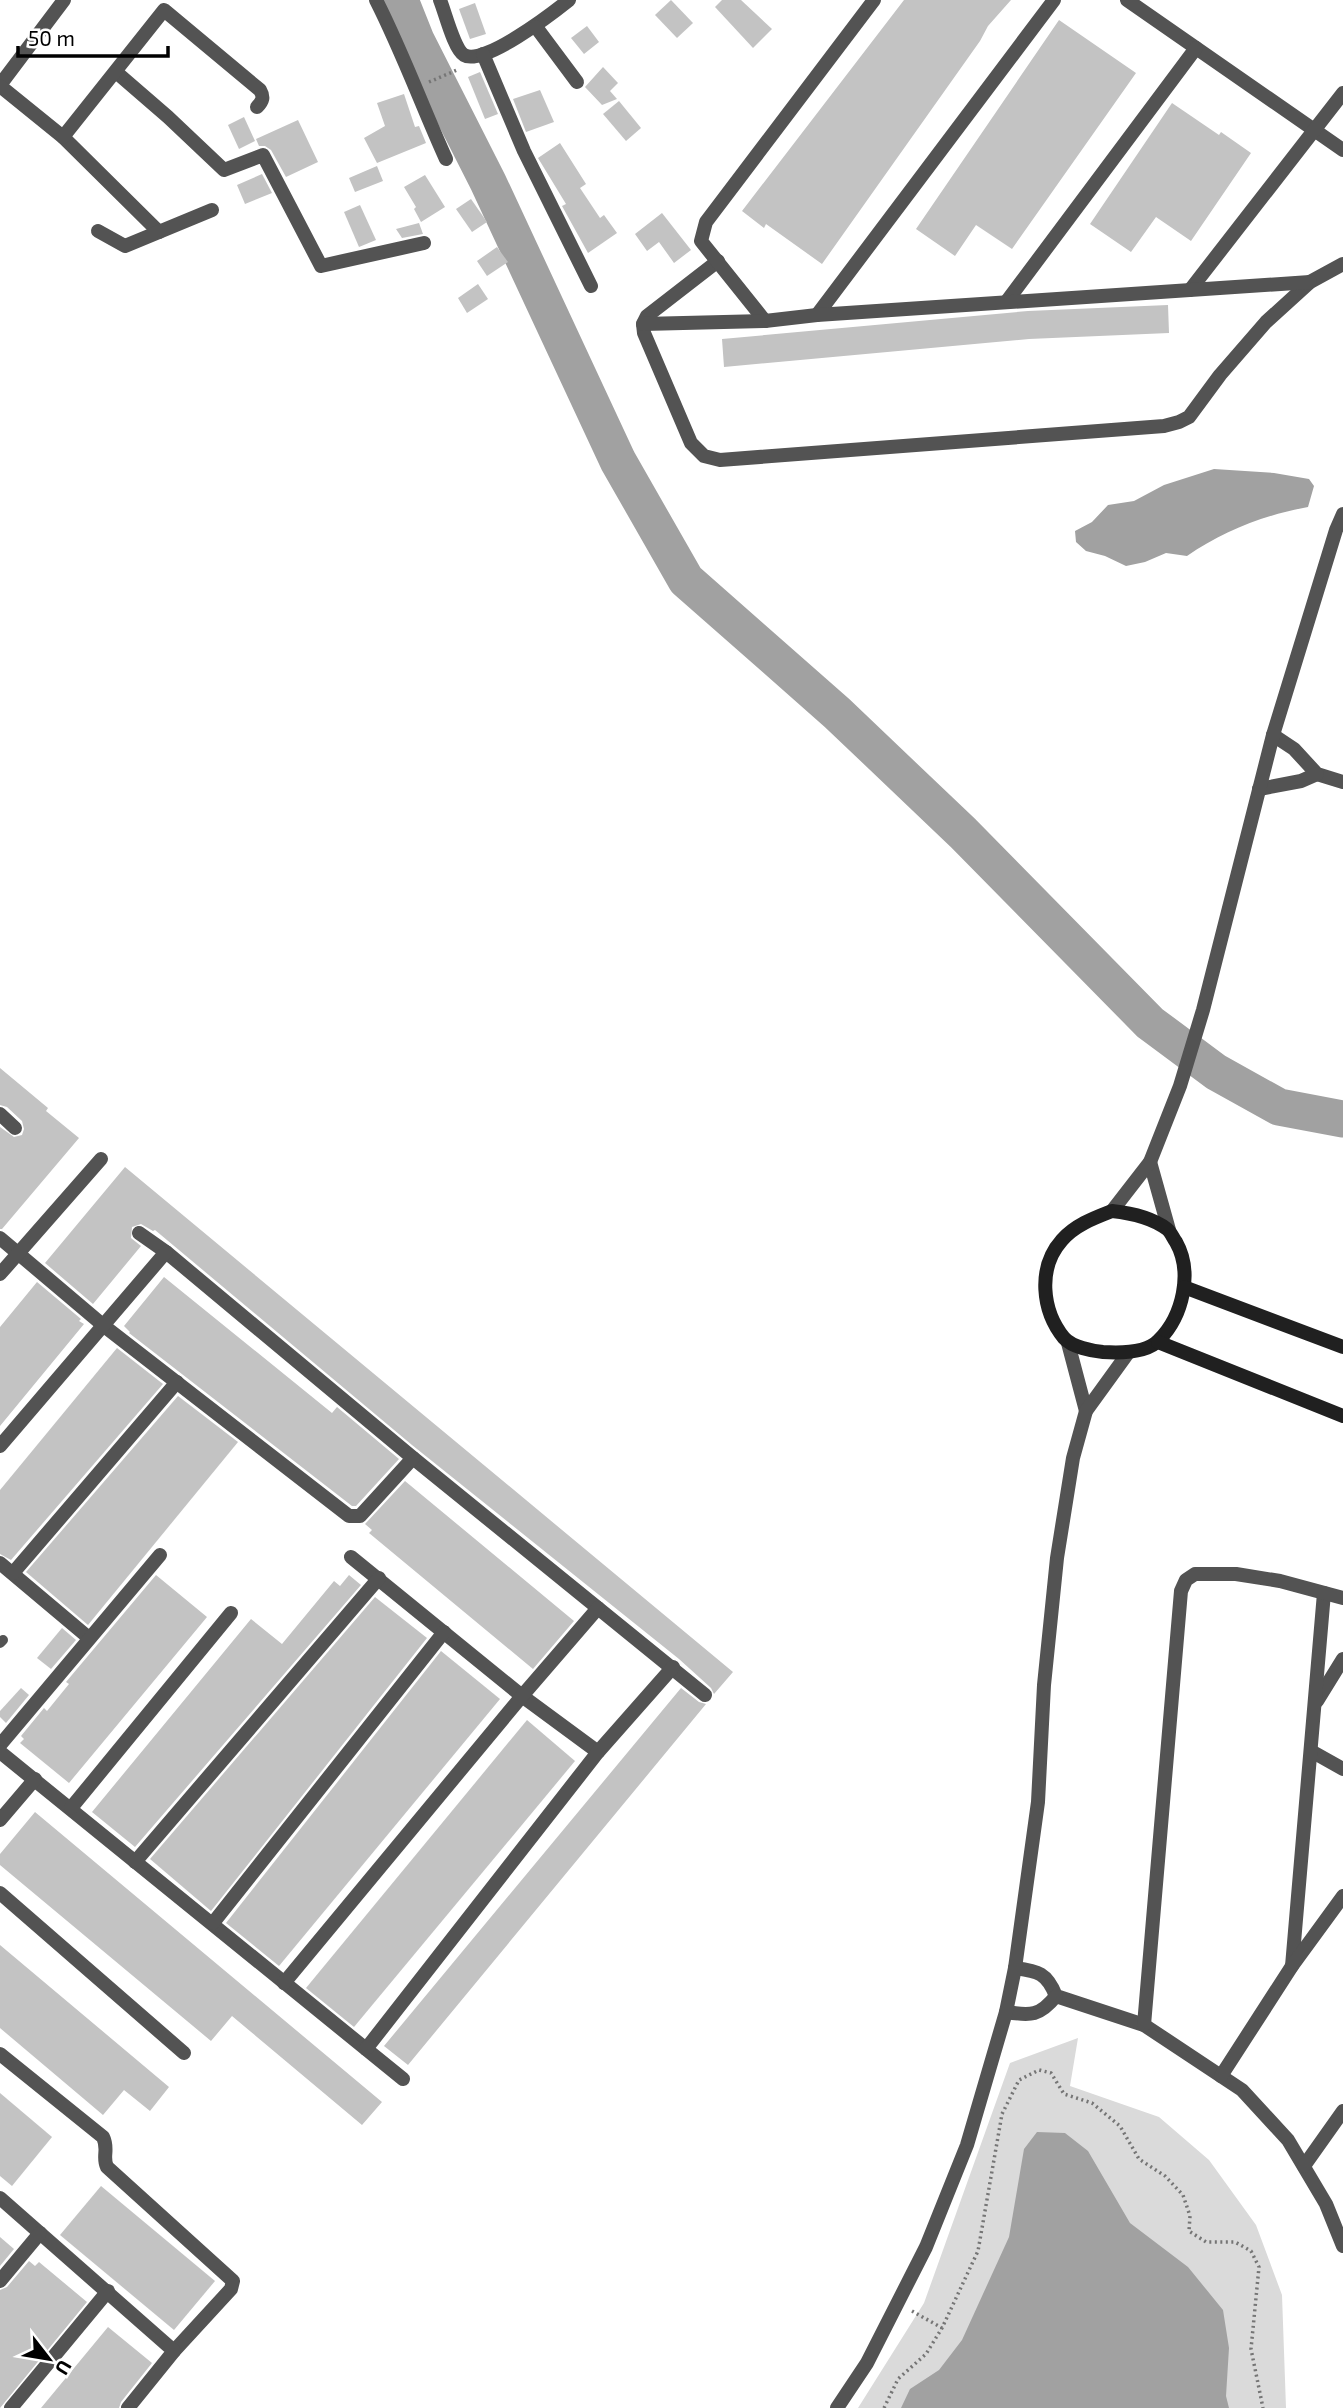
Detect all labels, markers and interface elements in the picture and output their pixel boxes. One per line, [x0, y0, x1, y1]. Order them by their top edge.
scale bar [18, 14, 168, 58]
text: 50 m [28, 25, 75, 50]
north arrow [14, 2324, 84, 2394]
text: U [51, 2356, 77, 2380]

